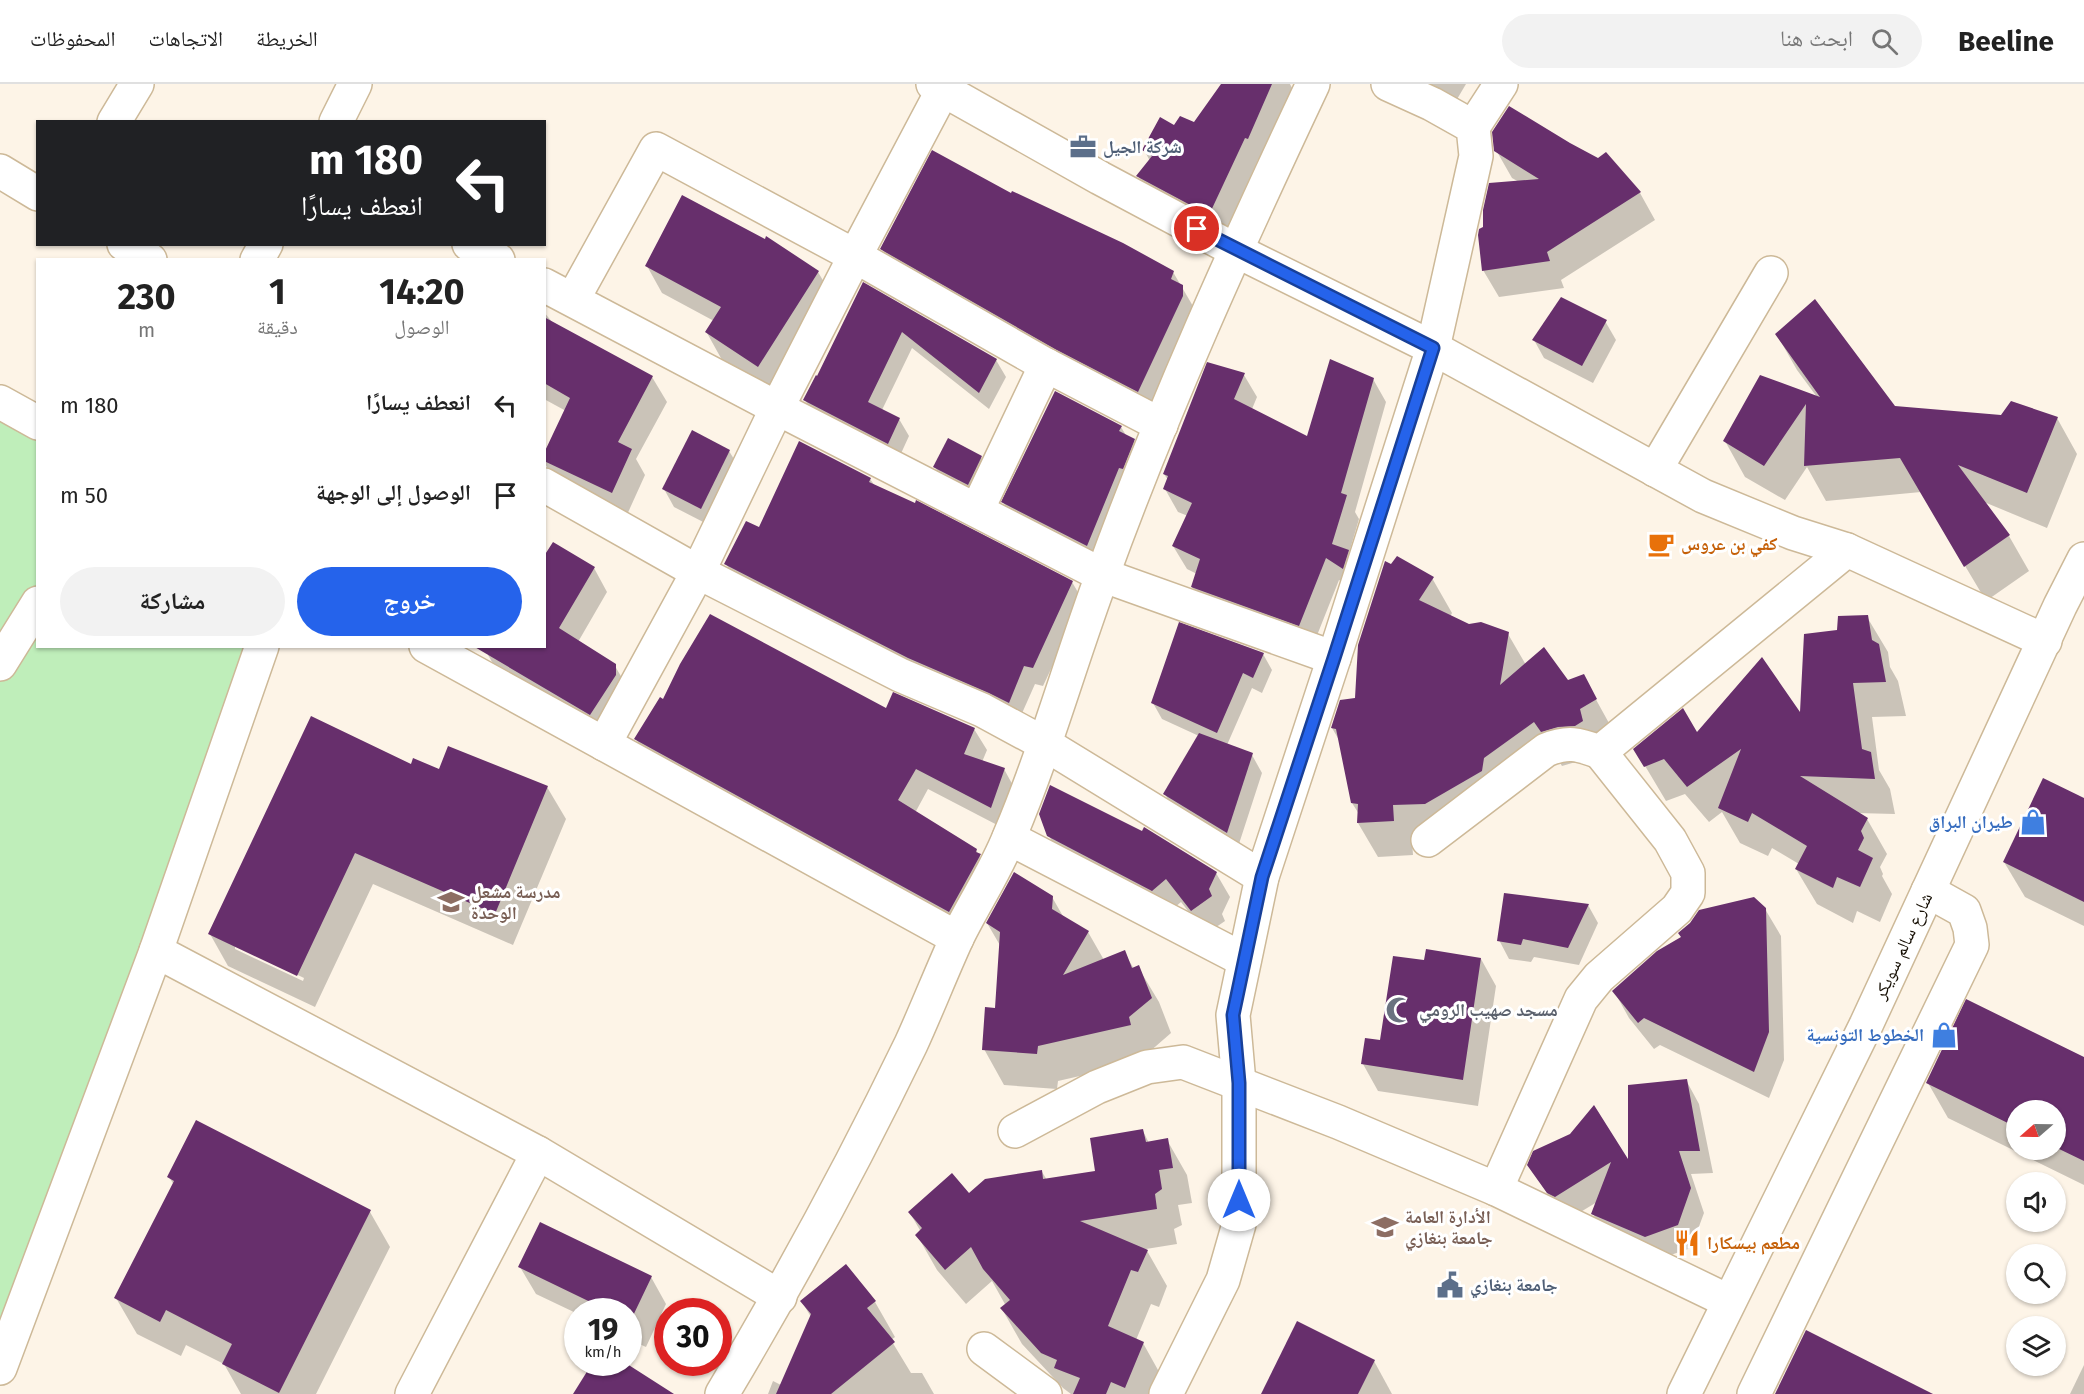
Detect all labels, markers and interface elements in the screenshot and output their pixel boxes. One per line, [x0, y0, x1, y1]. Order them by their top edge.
search box [1502, 14, 1922, 68]
text: ابحث هنا [1780, 25, 1853, 52]
icon: search [1868, 25, 1901, 58]
text: Beeline [1958, 25, 2054, 58]
text: المحفوظات [30, 26, 115, 52]
text: الاتجاهات [148, 26, 223, 52]
text: الخريطة [256, 26, 318, 52]
office icon: شركة الجيل [1068, 132, 1098, 162]
text: 180 m [309, 135, 423, 185]
place label: شركة الجيل [1103, 136, 1182, 158]
icon: left [444, 144, 522, 222]
text: انعطف يسارًا [301, 190, 423, 222]
pin [1171, 203, 1222, 254]
icon: arrive [1180, 212, 1213, 245]
text: 1 [269, 270, 286, 314]
text: 14:20 [379, 270, 465, 314]
text: 230 [117, 275, 176, 319]
text: دقيقة [257, 315, 298, 339]
text: الوصول [394, 315, 450, 339]
text: m [138, 318, 155, 342]
text: انعطف يسارًا [366, 389, 471, 416]
icon: left [489, 389, 522, 422]
text: 180 m [60, 392, 119, 419]
text: الوصول إلى الوجهة [316, 479, 471, 506]
icon: arrive [489, 479, 522, 512]
text: 50 m [60, 482, 108, 509]
cafe icon: كفي بن عروس [1646, 529, 1676, 559]
place label: كفي بن عروس [1681, 533, 1778, 558]
button: مشاركة [60, 567, 285, 636]
button: خروج [297, 567, 522, 636]
shop icon: طيران البراق [2018, 807, 2048, 837]
place label: طيران البراق [1928, 811, 2013, 833]
place label: مدرسة مشعل الوحدة [471, 881, 561, 924]
school or university icon: مدرسة مشعل الوحدة [436, 887, 466, 917]
street label: شارع سالم سويكر [1868, 889, 1938, 1004]
mosque icon: مسجد صهيب الرومي [1384, 995, 1414, 1025]
place label: مسجد صهيب الرومي [1419, 999, 1558, 1024]
shop icon: الخطوط التونسية [1929, 1020, 1959, 1050]
place label: الخطوط التونسية [1806, 1024, 1924, 1046]
north arrow [2006, 1100, 2066, 1160]
map controls [2006, 1100, 2066, 1376]
position arrow [1207, 1168, 1271, 1232]
button: sound [2006, 1172, 2066, 1232]
place label: الأدارة العامة جامعة بنغازي [1405, 1206, 1493, 1252]
school or university icon: الأدارة العامة جامعة بنغازي [1370, 1212, 1400, 1242]
restaurant icon: مطعم بيسكارا [1672, 1228, 1702, 1258]
place label: مطعم بيسكارا [1707, 1232, 1800, 1255]
button: search [2006, 1244, 2066, 1304]
public building icon: جامعة بنغازي [1435, 1270, 1465, 1300]
place label: جامعة بنغازي [1470, 1274, 1558, 1299]
speed limit sign: 30 [654, 1298, 732, 1376]
text: 19 [588, 1312, 618, 1348]
button: layers [2006, 1316, 2066, 1376]
text: km/h [584, 1343, 622, 1361]

